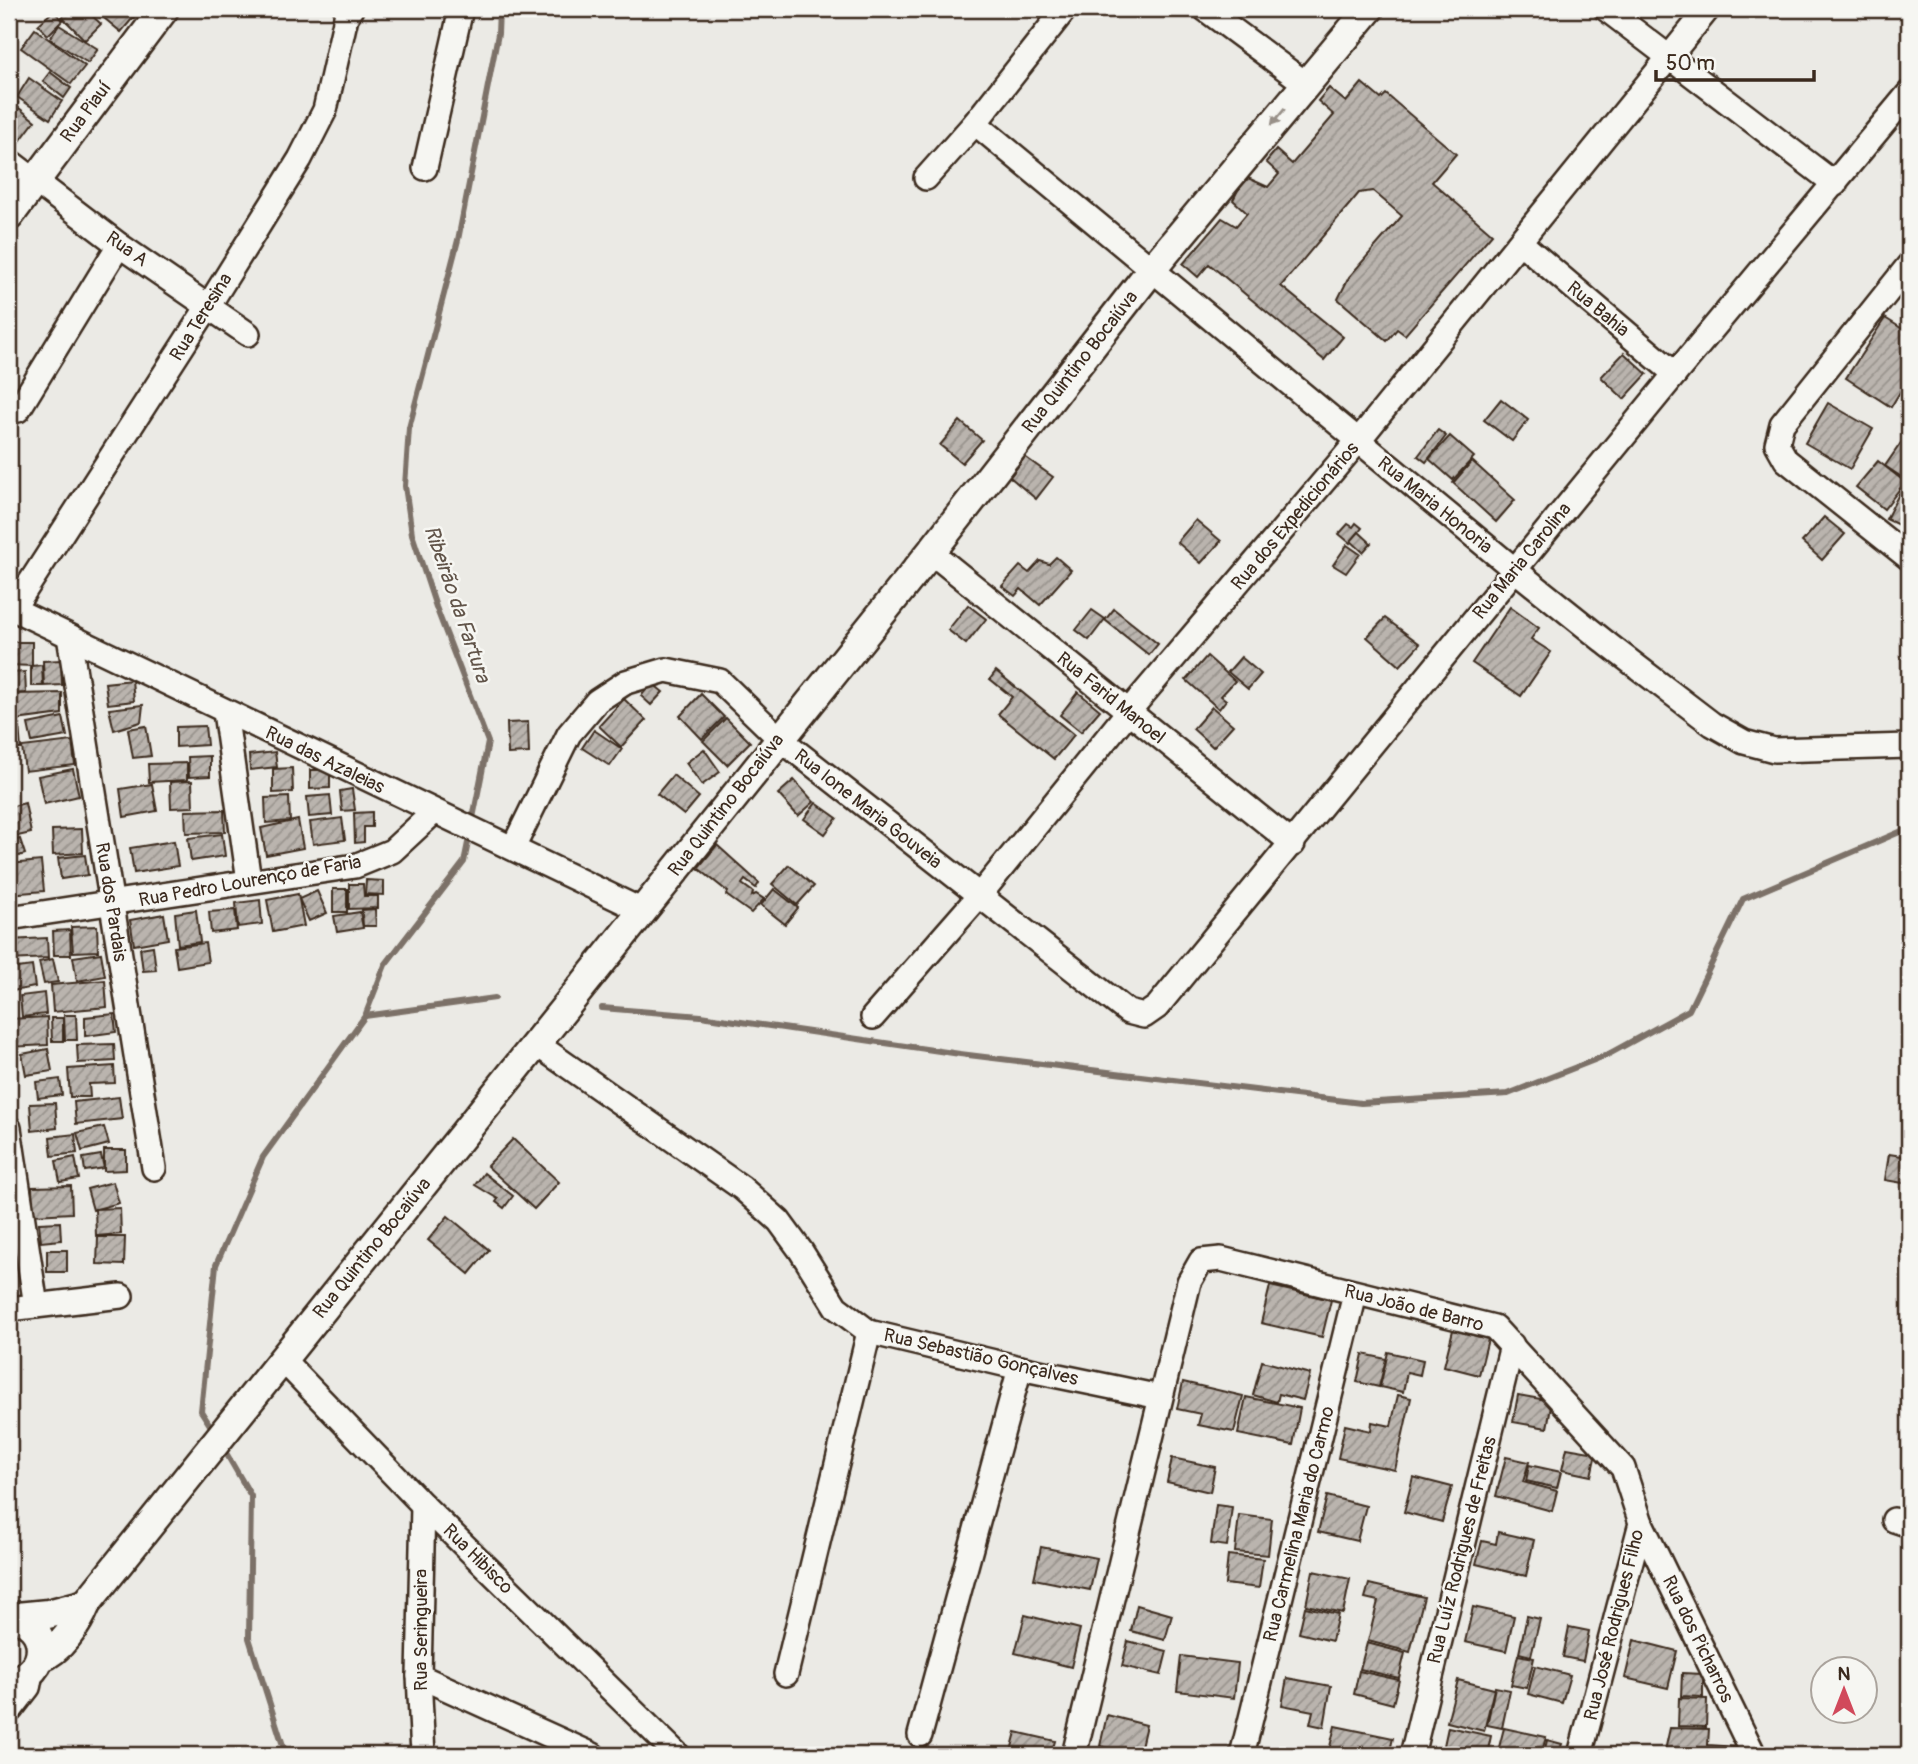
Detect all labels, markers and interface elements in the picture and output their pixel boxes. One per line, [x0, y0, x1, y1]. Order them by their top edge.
scale bar [1656, 38, 1813, 82]
text: 50 m [1666, 50, 1715, 77]
street label: Rua Piauí [55, 77, 117, 147]
one-way arrow [1271, 109, 1286, 126]
street label: Rua A [101, 226, 153, 272]
street label: Rua Teresina [165, 268, 238, 365]
street label: Rua Bahia [1562, 276, 1634, 342]
street label: Rua Quintino Bocaiúva [1017, 286, 1143, 438]
street label: Rua dos Expedicionários [1226, 437, 1364, 595]
street label: Rua Maria Honoria [1372, 451, 1498, 559]
street label: Rua Maria Carolina [1467, 498, 1577, 624]
water label: Ribeirão da Fartura [418, 522, 497, 687]
street label: Rua Farid Manoel [1052, 647, 1170, 749]
street label: Rua das Azaleias [261, 721, 389, 799]
street label: Rua Quintino Bocaiúva [663, 729, 789, 881]
street label: Rua Ione Maria Gouveia [789, 744, 947, 874]
street label: Rua dos Pardais [90, 841, 132, 964]
street label: Rua Pedro Lourenço de Faria [137, 850, 363, 912]
street label: Rua Quintino Bocaiúva [308, 1172, 436, 1323]
street label: Rua João de Barro [1342, 1279, 1486, 1337]
street label: Rua Sebastião Gonçalves [881, 1323, 1081, 1391]
street label: Rua Carmelina Maria do Carmo [1258, 1404, 1340, 1644]
street label: Rua Luíz Rodrigues de Freitas [1422, 1433, 1502, 1666]
street label: Rua Hibisco [438, 1519, 518, 1599]
street label: Rua José Rodrigues Filho [1579, 1527, 1649, 1723]
street label: Rua Seringueira [409, 1569, 433, 1691]
street label: Rua dos Picharros [1657, 1572, 1739, 1707]
north arrow [1810, 1656, 1880, 1726]
text: N [1838, 1662, 1851, 1686]

